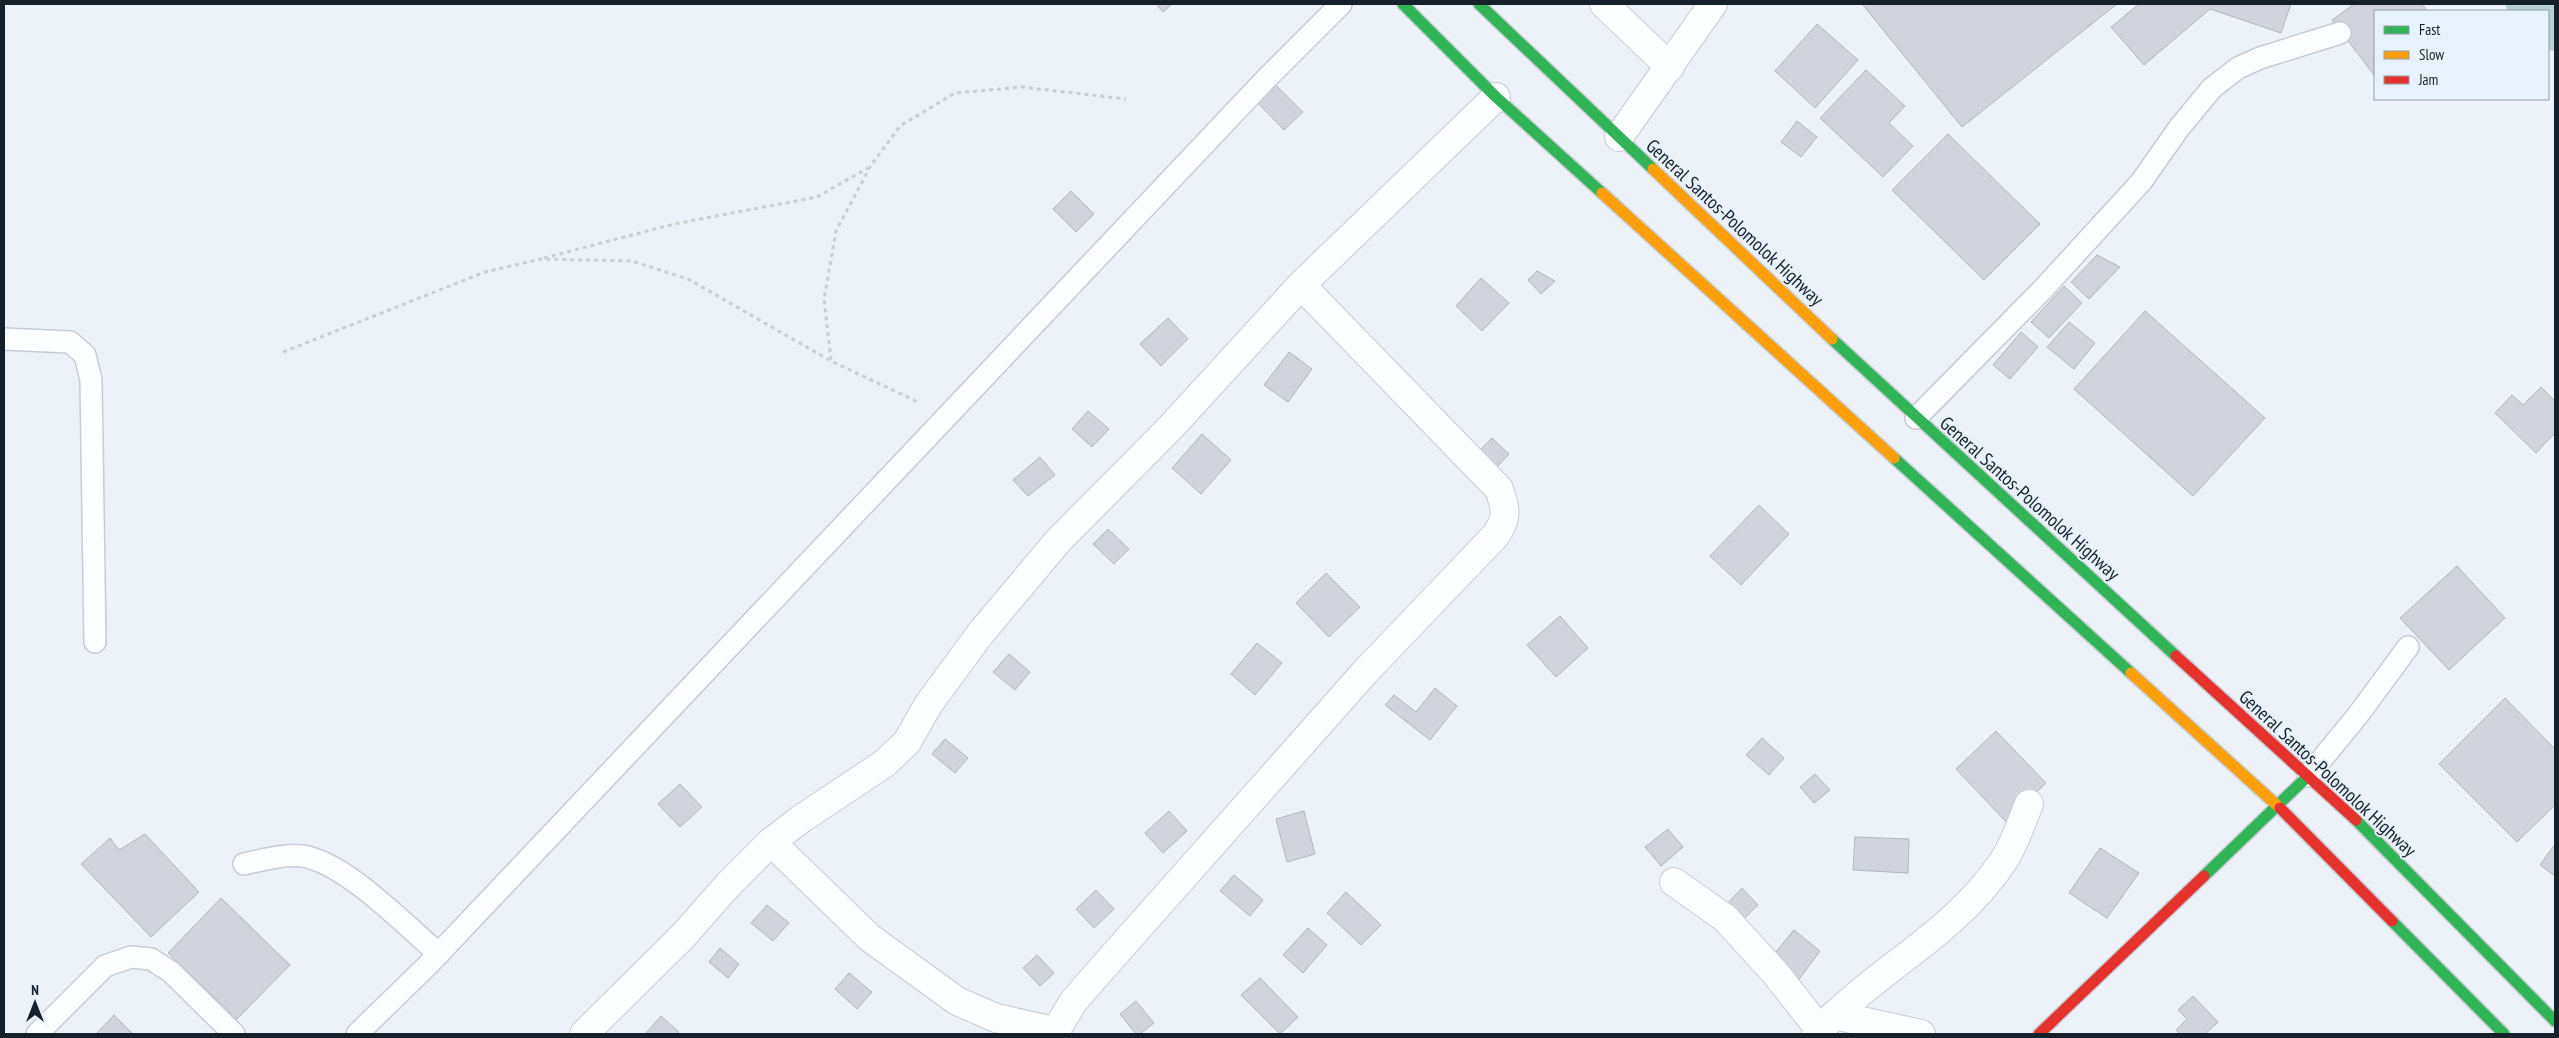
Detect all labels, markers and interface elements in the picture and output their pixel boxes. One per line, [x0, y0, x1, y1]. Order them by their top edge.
legend [2374, 10, 2549, 100]
text: Fast [2419, 20, 2440, 39]
text: Slow [2419, 45, 2444, 64]
text: Jam [2418, 70, 2438, 89]
street label: General Santos-Polomolok Highway [1641, 133, 1829, 311]
street label: General Santos-Polomolok Highway [1935, 411, 2126, 586]
street label: General Santos-Polomolok Highway [2234, 684, 2422, 862]
north arrow [10, 978, 60, 1028]
text: N [31, 981, 39, 999]

